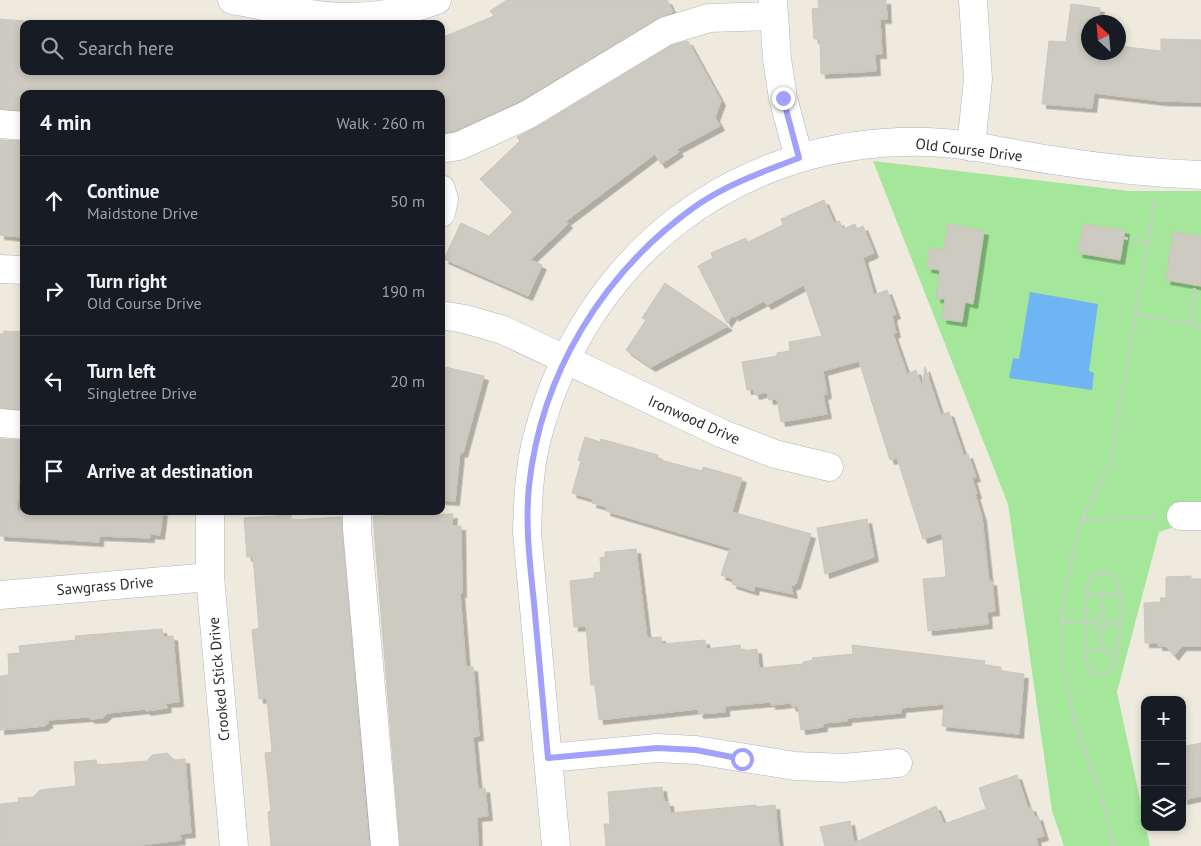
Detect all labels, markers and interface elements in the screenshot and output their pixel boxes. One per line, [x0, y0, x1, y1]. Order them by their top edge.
north arrow [1081, 15, 1126, 60]
search box [20, 20, 445, 75]
icon: search [38, 34, 66, 62]
text: Search here [78, 36, 174, 60]
route end [772, 87, 795, 110]
text: 4 min [40, 109, 91, 136]
text: Walk · 260 m [336, 113, 425, 133]
street label: Old Course Drive [915, 134, 1024, 165]
text: Continue [87, 179, 159, 203]
icon: ahead [40, 187, 68, 215]
text: 50 m [390, 191, 425, 211]
text: Maidstone Drive [87, 203, 198, 223]
text: Turn right [87, 269, 167, 293]
icon: right [40, 277, 68, 305]
text: 190 m [382, 281, 425, 301]
text: Old Course Drive [87, 293, 202, 313]
text: Turn left [87, 359, 156, 383]
icon: left [40, 367, 68, 395]
text: 20 m [390, 371, 425, 391]
text: Singletree Drive [87, 383, 197, 403]
street label: Ironwood Drive [645, 391, 743, 448]
icon: arrive [40, 457, 68, 485]
text: Arrive at destination [87, 459, 253, 483]
street label: Sawgrass Drive [56, 572, 154, 599]
street label: Crooked Stick Drive [204, 616, 233, 742]
map controls [1141, 696, 1186, 831]
button: + [1141, 696, 1186, 741]
button: − [1141, 741, 1186, 786]
route start [731, 748, 754, 771]
button: layers [1141, 786, 1186, 831]

